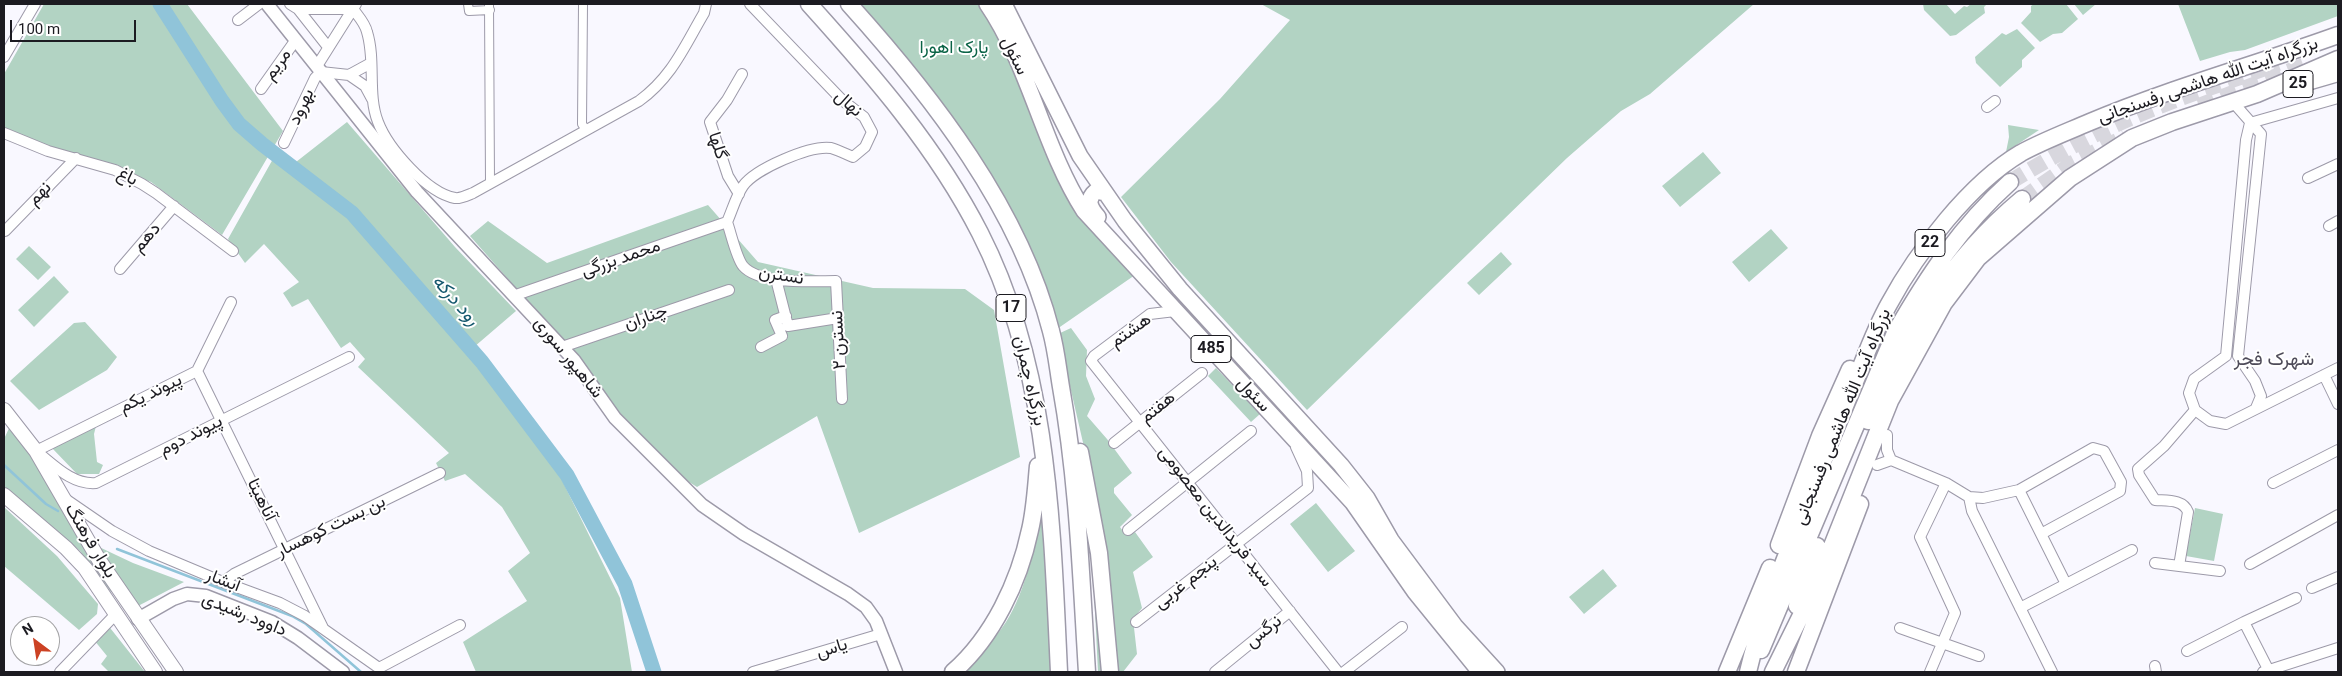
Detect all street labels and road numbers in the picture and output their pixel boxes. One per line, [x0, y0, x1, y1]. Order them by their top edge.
street label: سئول [995, 33, 1033, 79]
street label: بزرگراه آیت الله هاشمی رفسنجانی [2095, 33, 2321, 129]
street label: مریم [259, 45, 297, 85]
road number: 25 [2283, 70, 2313, 98]
street label: بهرود [284, 85, 320, 129]
street label: نهال [830, 86, 866, 122]
street label: گلها [702, 130, 732, 162]
street label: باغ [113, 163, 141, 191]
street label: نهم [23, 177, 57, 211]
street label: دهم [128, 219, 166, 257]
road number: 22 [1915, 230, 1945, 256]
street label: محمد بزرگی [579, 235, 663, 283]
street label: نسترن [757, 262, 805, 290]
road number: 17 [996, 294, 1026, 322]
street label: چناران [622, 301, 670, 335]
street label: بزرگراه آیت الله هاشمی رفسنجانی [1790, 306, 1896, 528]
street label: هشتم [1106, 309, 1156, 353]
street label: نسترن ۲ [827, 310, 851, 370]
street label: شاهپور سوری [529, 313, 607, 403]
street label: بزرگراه چمران [1008, 334, 1050, 428]
road number: 485 [1191, 336, 1231, 362]
street label: پیوند یکم [116, 370, 186, 418]
street label: سئول [1231, 373, 1275, 417]
street label: هفتم [1136, 387, 1180, 429]
street label: پیوند دوم [156, 411, 226, 461]
street label: سید فریدالدین معصومی [1153, 442, 1277, 592]
street label: آناهیتا [242, 475, 280, 525]
street label: بن بست کوهسار [273, 491, 389, 563]
street label: بلوار فرهنگ [59, 500, 121, 582]
street label: پنجم غربی [1150, 552, 1222, 614]
street label: آبشار [203, 565, 243, 597]
street label: داوود رشیدی [198, 588, 290, 642]
street label: نرگس [1241, 611, 1287, 653]
street label: یاس [814, 634, 850, 664]

